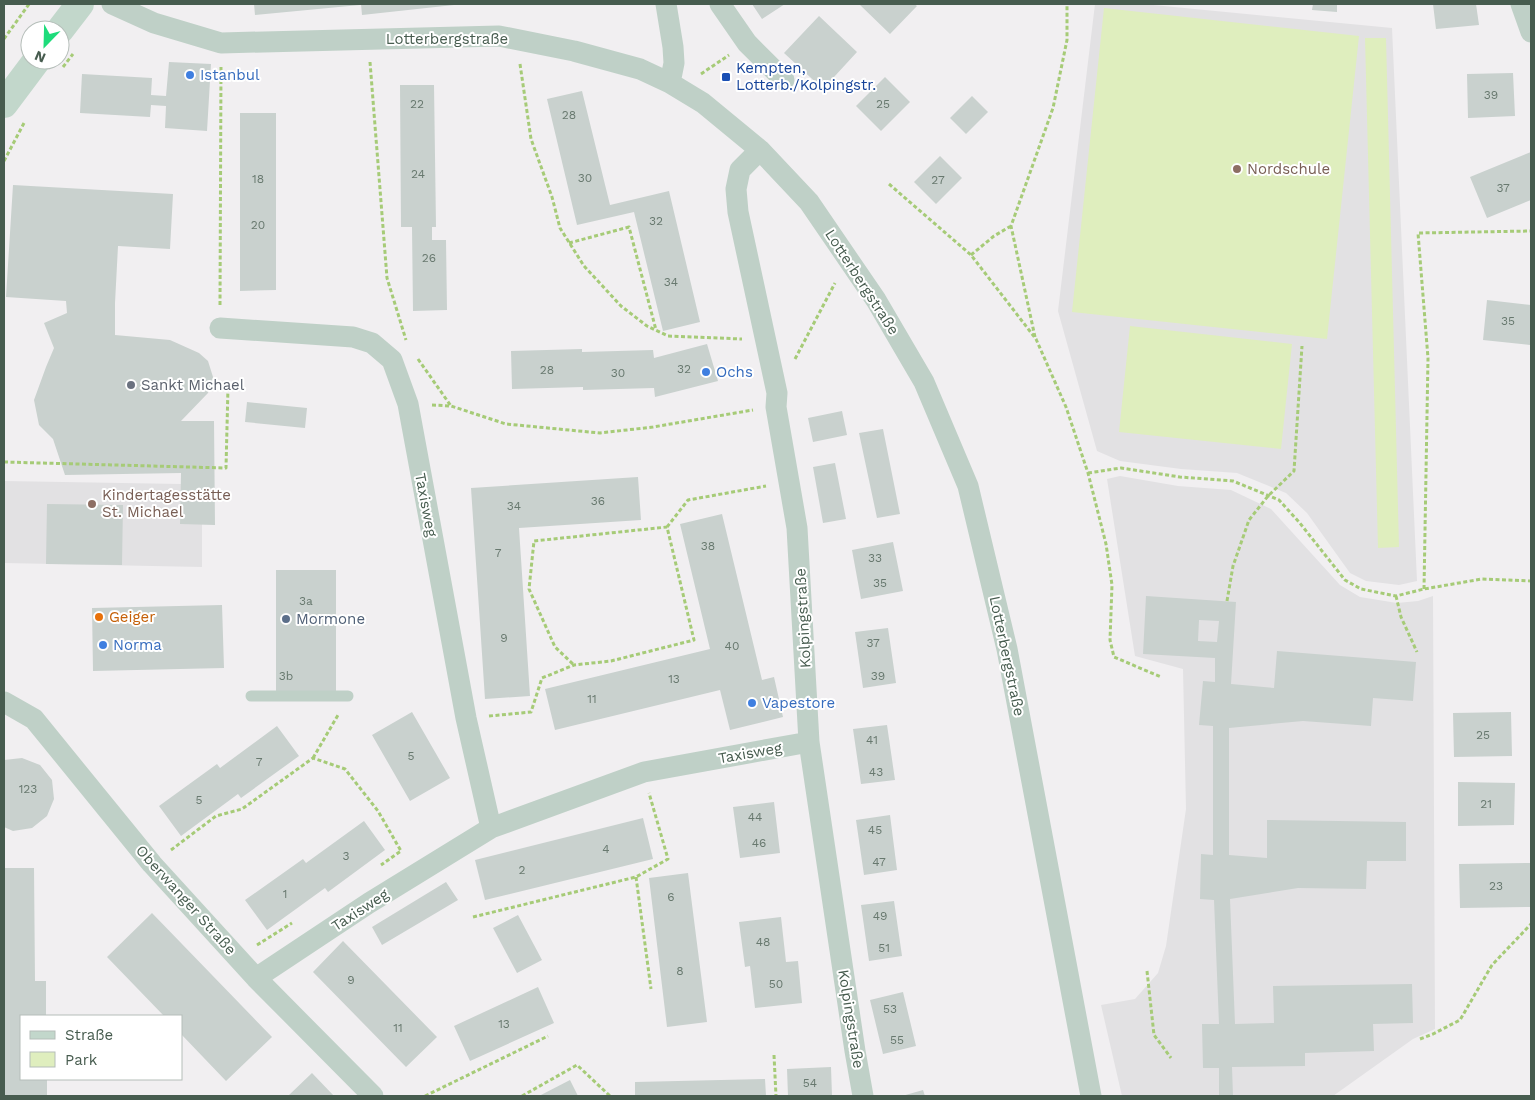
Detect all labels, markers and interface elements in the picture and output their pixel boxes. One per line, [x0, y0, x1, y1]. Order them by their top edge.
north arrow [20, 20, 70, 70]
street label: Lotterbergstraße [386, 30, 508, 48]
text: N [32, 48, 48, 66]
place label: Kempten, Lotterb./Kolpingstr. [736, 59, 876, 94]
place label: Istanbul [200, 66, 260, 84]
marker: Istanbul [184, 69, 196, 81]
marker: Kempten, Lotterb./Kolpingstr. [720, 71, 732, 83]
house number: 39 [1484, 88, 1498, 102]
house number: 22 [410, 97, 424, 111]
house number: 25 [876, 97, 890, 111]
house number: 28 [562, 108, 576, 122]
place label: Nordschule [1247, 160, 1330, 178]
marker: Nordschule [1231, 163, 1243, 175]
house number: 24 [411, 167, 425, 181]
house number: 30 [578, 171, 592, 185]
house number: 18 [252, 172, 264, 186]
house number: 27 [931, 173, 945, 187]
house number: 37 [1496, 181, 1510, 195]
house number: 32 [649, 214, 663, 228]
house number: 20 [251, 218, 265, 232]
street label: Lotterbergstraße [821, 226, 903, 338]
house number: 26 [422, 251, 436, 265]
house number: 34 [664, 275, 678, 289]
house number: 35 [1501, 314, 1515, 328]
house number: 32 [677, 362, 691, 376]
house number: 28 [540, 363, 554, 377]
place label: Ochs [716, 363, 753, 381]
house number: 30 [611, 366, 625, 380]
marker: Ochs [700, 366, 712, 378]
place label: Sankt Michael [141, 376, 245, 394]
marker: Sankt Michael [125, 379, 137, 391]
street label: Taxisweg [411, 472, 441, 538]
place label: Kindertagesstätte St. Michael [102, 486, 231, 521]
house number: 36 [591, 494, 605, 508]
marker: Kindertagesstätte St. Michael [86, 498, 98, 510]
house number: 34 [507, 499, 521, 513]
house number: 38 [701, 539, 715, 553]
house number: 7 [495, 546, 502, 560]
house number: 33 [868, 551, 882, 565]
street label: Kolpingstraße [791, 568, 815, 668]
house number: 35 [873, 576, 887, 590]
house number: 3a [299, 594, 313, 608]
street label: Lotterbergstraße [985, 594, 1029, 718]
place label: Geiger [109, 608, 155, 626]
place label: Mormone [296, 610, 365, 628]
marker: Geiger [93, 611, 105, 623]
marker: Mormone [280, 613, 292, 625]
house number: 9 [500, 631, 508, 645]
place label: Norma [113, 636, 162, 654]
house number: 37 [866, 636, 880, 650]
marker: Norma [97, 639, 109, 651]
house number: 40 [725, 639, 739, 653]
house number: 3b [279, 669, 293, 683]
house number: 39 [871, 669, 885, 683]
house number: 13 [668, 672, 680, 686]
house number: 11 [587, 692, 597, 706]
place label: Vapestore [762, 694, 835, 712]
marker: Vapestore [746, 697, 758, 709]
house number: 25 [1476, 728, 1490, 742]
house number: 41 [866, 733, 878, 747]
street label: Taxisweg [717, 739, 783, 767]
house number: 5 [408, 749, 415, 763]
house number: 7 [256, 755, 263, 769]
house number: 43 [869, 765, 883, 779]
house number: 123 [19, 782, 37, 796]
house number: 5 [196, 793, 203, 807]
house number: 21 [1480, 797, 1492, 811]
house number: 44 [748, 810, 762, 824]
house number: 45 [868, 823, 882, 837]
house number: 46 [752, 836, 766, 850]
street label: Oberwanger Straße [132, 842, 240, 958]
house number: 4 [602, 842, 610, 856]
house number: 3 [343, 849, 350, 863]
house number: 47 [872, 855, 886, 869]
house number: 2 [519, 863, 526, 877]
house number: 23 [1489, 879, 1503, 893]
street label: Taxisweg [328, 885, 392, 935]
house number: 1 [283, 887, 287, 901]
house number: 6 [667, 890, 675, 904]
house number: 49 [873, 909, 887, 923]
house number: 48 [756, 935, 770, 949]
house number: 51 [878, 941, 890, 955]
house number: 8 [676, 964, 684, 978]
street label: Kolpingstraße [834, 968, 868, 1070]
house number: 9 [347, 973, 355, 987]
house number: 50 [769, 977, 783, 991]
house number: 53 [883, 1002, 897, 1016]
legend [20, 1015, 182, 1080]
house number: 13 [498, 1017, 510, 1031]
house number: 11 [393, 1021, 403, 1035]
text: Straße [65, 1026, 113, 1044]
house number: 55 [890, 1033, 904, 1047]
text: Park [65, 1051, 98, 1069]
house number: 54 [803, 1076, 817, 1090]

